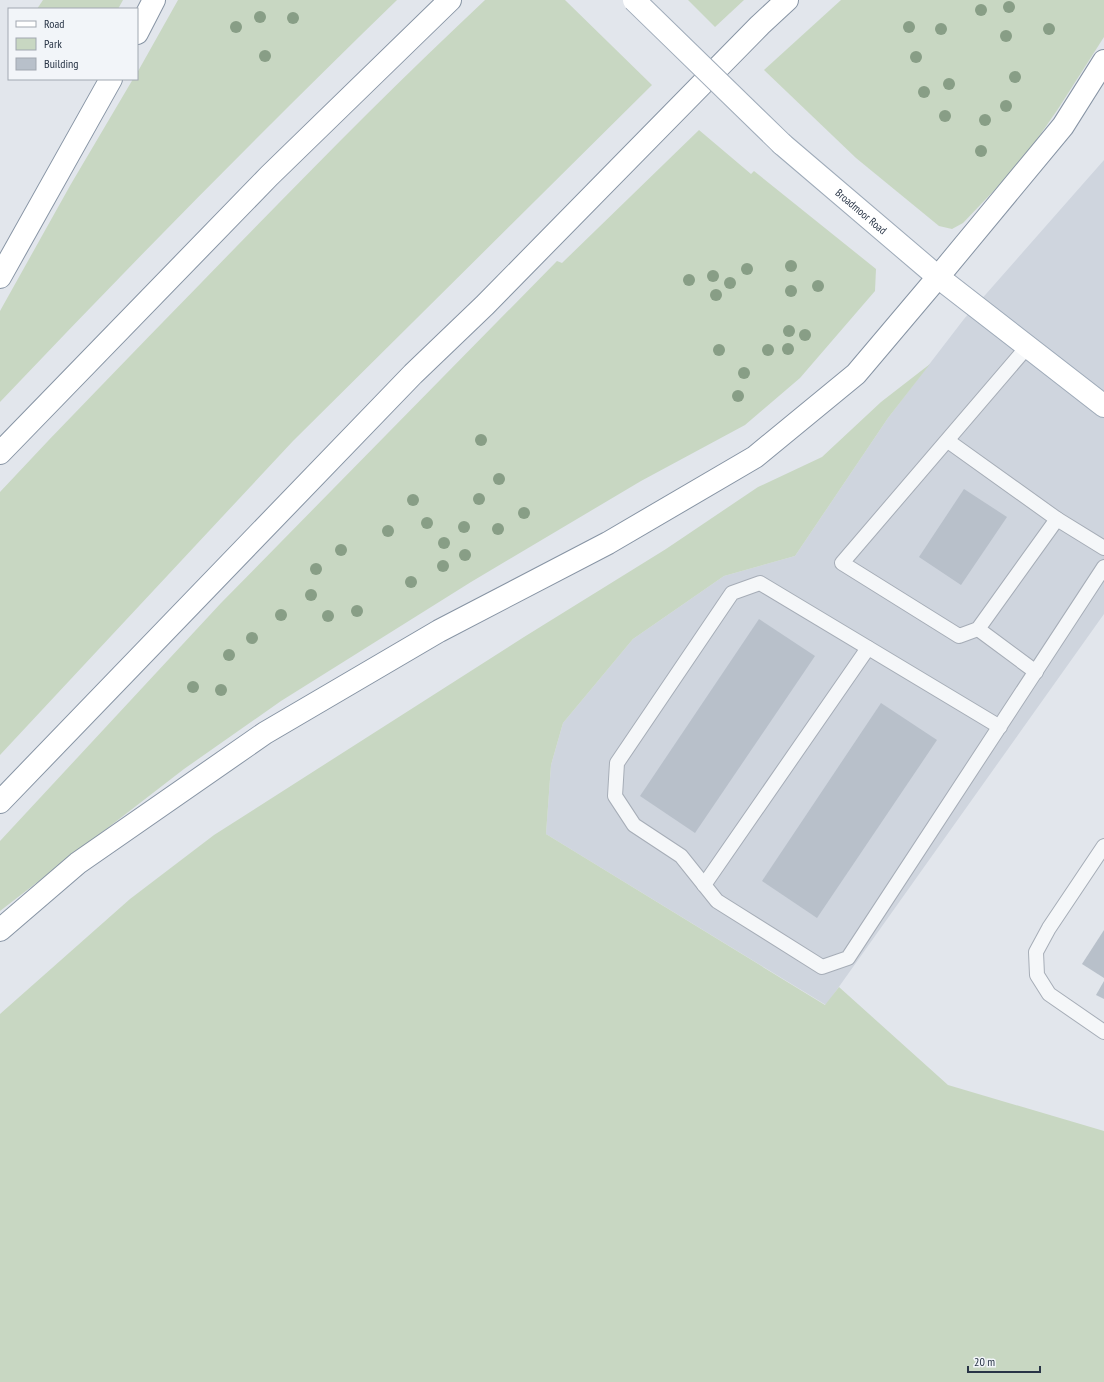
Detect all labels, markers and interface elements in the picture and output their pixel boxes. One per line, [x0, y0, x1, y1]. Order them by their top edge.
legend [8, 8, 138, 80]
text: Road [44, 16, 64, 31]
text: Park [44, 36, 62, 51]
text: Building [44, 56, 79, 71]
street label: Broadmoor Road [833, 186, 890, 237]
scale bar [968, 1348, 1040, 1374]
text: 20 m [974, 1354, 995, 1369]

